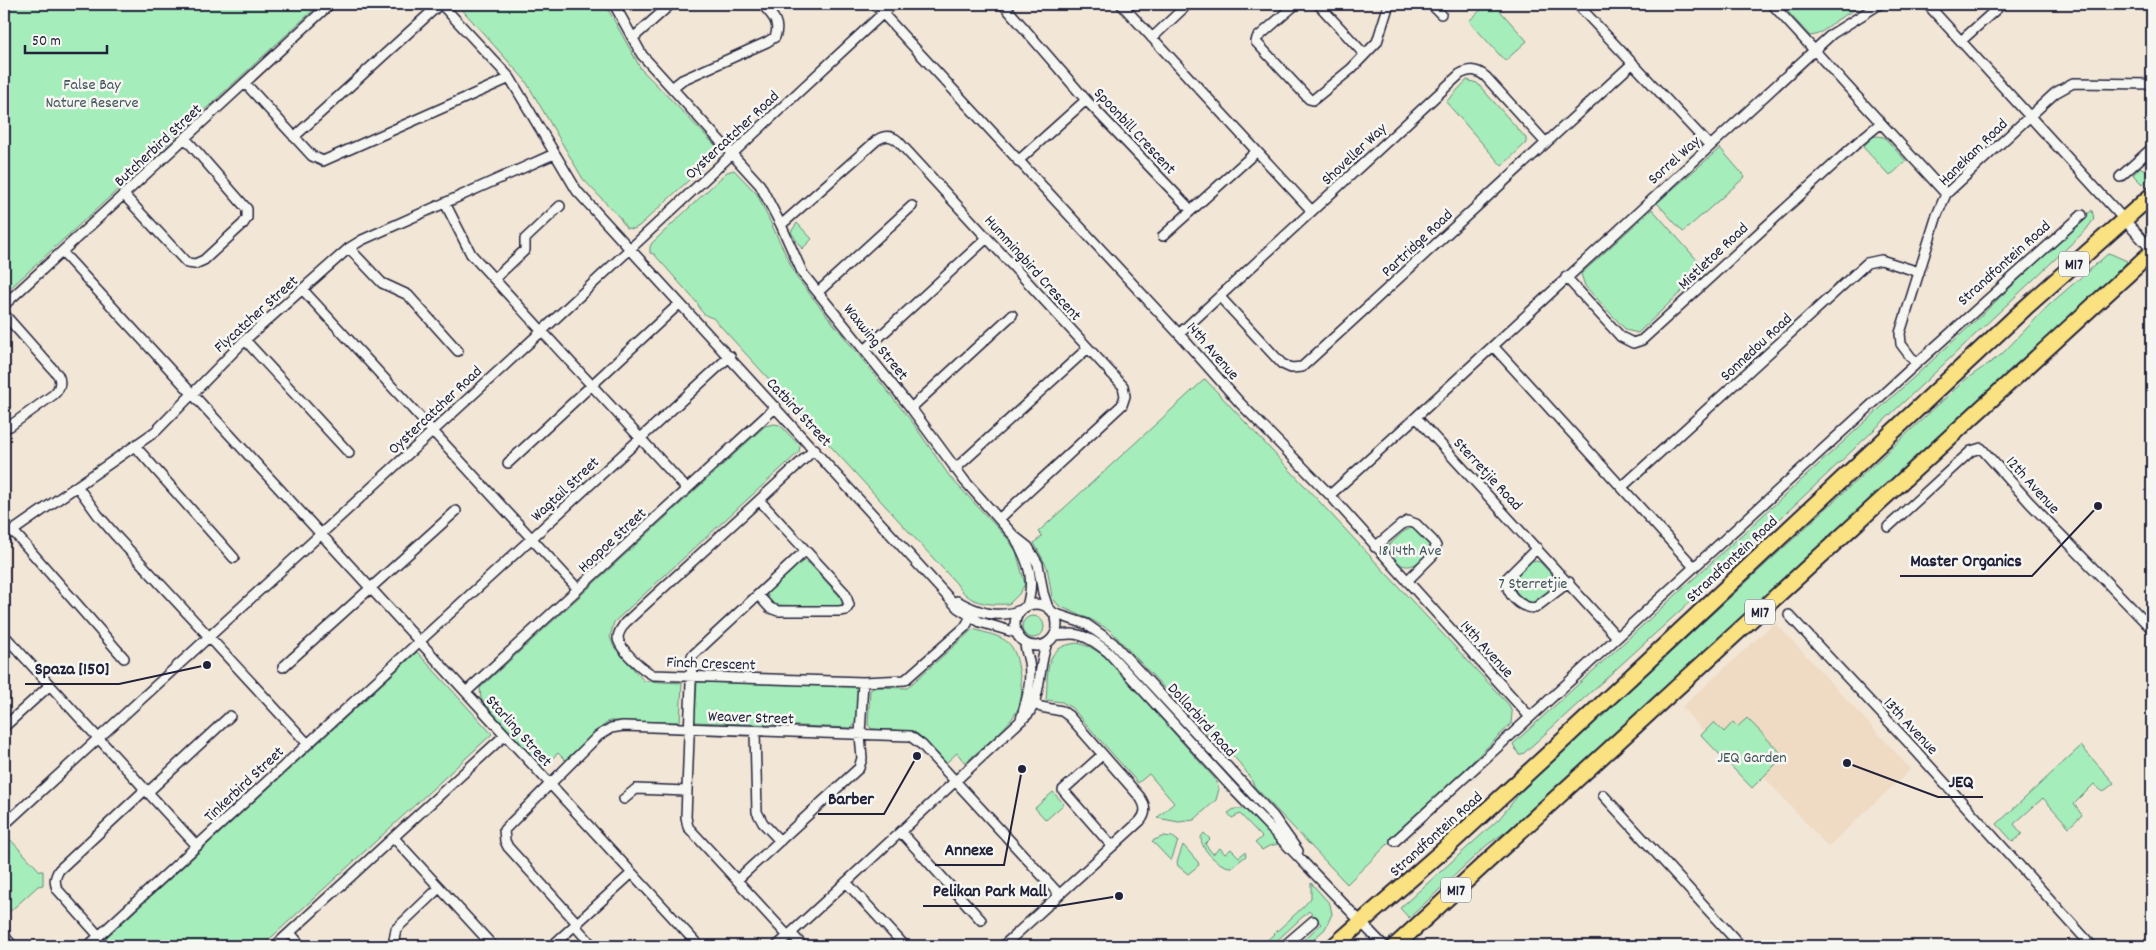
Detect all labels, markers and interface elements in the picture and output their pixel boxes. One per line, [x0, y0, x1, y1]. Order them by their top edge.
scale bar [25, 22, 108, 54]
text: 50 m [32, 31, 61, 53]
park label: False Bay Nature Reserve [45, 74, 139, 115]
street label: Spoonbill Crescent [1088, 83, 1181, 180]
street label: Oystercatcher Road [680, 86, 785, 186]
street label: Butcherbird Street [110, 99, 208, 193]
street label: Hanekam Road [1934, 114, 2014, 192]
street label: Shoveller Way [1317, 118, 1393, 191]
street label: Sorrel Way [1643, 131, 1706, 191]
street label: Partridge Road [1377, 205, 1459, 283]
street label: Hummingbird Crescent [978, 211, 1086, 327]
street label: Strandfontein Road [1953, 216, 2056, 312]
street label: Mistletoe Road [1673, 218, 1754, 296]
road number: M17 [2059, 252, 2089, 276]
street label: Flycatcher Street [209, 271, 304, 359]
street label: Waxwing Street [837, 299, 913, 386]
street label: Sonnedou Road [1716, 308, 1798, 387]
street label: 14th Avenue [1180, 317, 1244, 386]
street label: Oystercatcher Road [383, 361, 488, 461]
street label: Catbird Street [760, 373, 836, 452]
street label: Sterretjie Road [1447, 433, 1527, 516]
street label: Wagtail Street [526, 452, 605, 528]
street label: 12th Avenue [2000, 452, 2064, 520]
street label: Hoopoe Street [573, 503, 652, 579]
street label: Strandfontein Road [1682, 511, 1784, 609]
park label: 18 14th Ave [1378, 540, 1442, 563]
callout: Master Organics [1900, 543, 2032, 576]
text: Master Organics [1910, 550, 2022, 575]
park label: 7 Sterretjie [1499, 573, 1567, 596]
road number: M17 [1745, 600, 1775, 624]
street label: 14th Avenue [1454, 616, 1518, 684]
callout: Spaza [150] [25, 651, 119, 684]
street label: Finch Crescent [666, 651, 756, 678]
text: Spaza [150] [35, 658, 109, 683]
street label: Dollarbird Road [1161, 678, 1241, 763]
street label: Starling Street [479, 691, 557, 773]
street label: 13th Avenue [1877, 693, 1943, 761]
street label: Weaver Street [708, 706, 794, 731]
street label: Tinkerbird Street [200, 742, 290, 828]
park label: JEQ Garden [1717, 747, 1787, 770]
callout: JEQ [1938, 764, 1983, 797]
text: JEQ [1948, 771, 1974, 796]
callout: Barber [818, 781, 884, 814]
street label: Strandfontein Road [1385, 787, 1488, 883]
text: Barber [828, 788, 874, 813]
callout: Annexe [935, 832, 1004, 865]
text: Annexe [945, 839, 994, 864]
callout: Pelikan Park Mall [923, 873, 1058, 906]
road number: M17 [1441, 878, 1471, 902]
text: Pelikan Park Mall [933, 880, 1048, 905]

